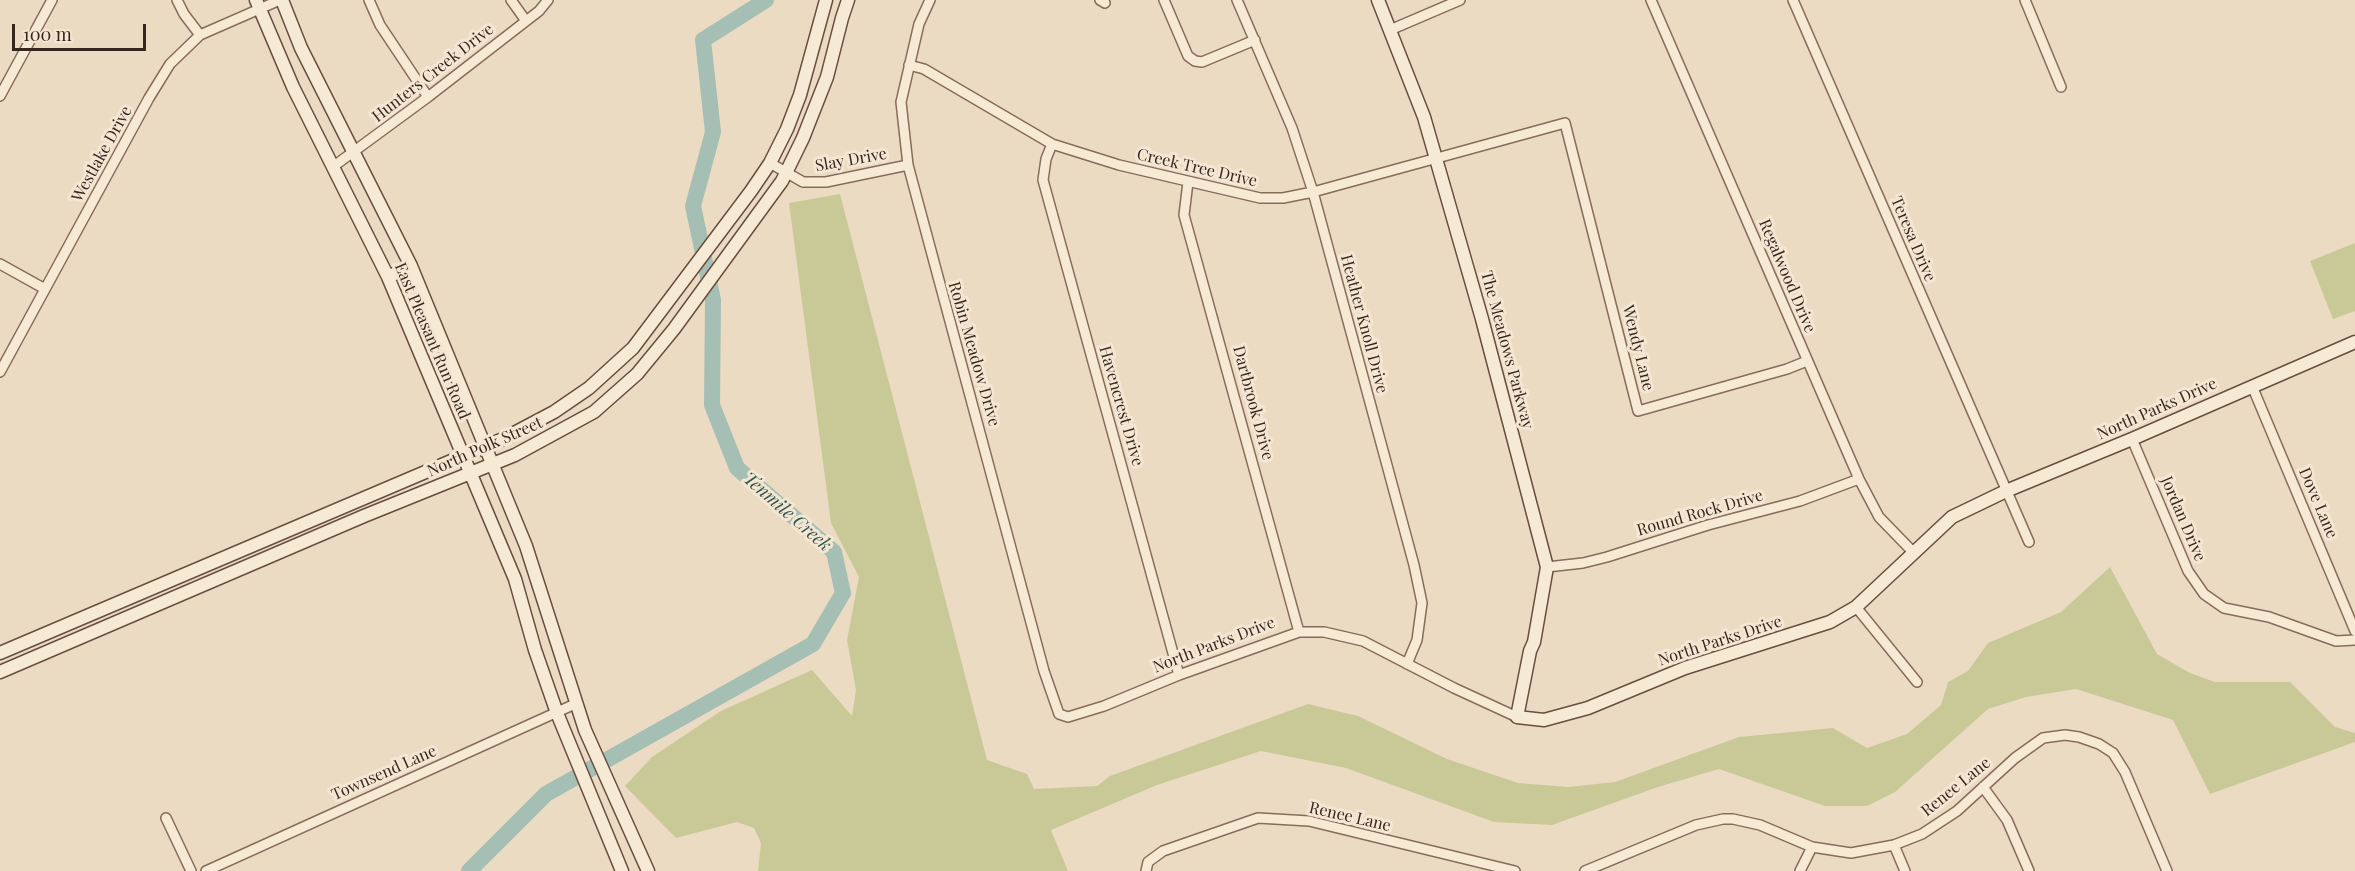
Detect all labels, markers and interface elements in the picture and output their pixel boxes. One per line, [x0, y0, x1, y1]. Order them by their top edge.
scale bar [15, 12, 148, 50]
street label: Hunters Creek Drive [368, 20, 498, 126]
text: 100 m [23, 22, 72, 46]
street label: Westlake Drive [68, 103, 136, 205]
street label: Slay Drive [814, 144, 888, 176]
street label: Creek Tree Drive [1135, 145, 1259, 191]
street label: Teresa Drive [1886, 194, 1940, 284]
street label: Regalwood Drive [1754, 216, 1820, 336]
street label: Heather Knoll Drive [1336, 252, 1392, 396]
street label: East Pleasant Run Road [390, 260, 474, 422]
street label: The Meadows Parkway [1477, 269, 1537, 431]
street label: Robin Meadow Drive [944, 280, 1004, 428]
street label: Wendy Lane [1618, 303, 1658, 393]
street label: Havencrest Drive [1095, 344, 1147, 468]
street label: Dartbrook Drive [1229, 344, 1277, 462]
street label: North Parks Drive [2094, 374, 2220, 444]
street label: North Polk Street [424, 413, 546, 481]
street label: Dove Lane [2295, 465, 2341, 541]
water label: Tenmile Creek [739, 468, 835, 556]
street label: Jordan Drive [2156, 474, 2210, 564]
street label: Round Rock Drive [1635, 486, 1765, 540]
street label: North Parks Drive [1656, 612, 1784, 670]
street label: North Parks Drive [1150, 613, 1278, 677]
street label: Townsend Lane [329, 741, 439, 805]
street label: Renee Lane [1918, 753, 1994, 821]
street label: Renee Lane [1307, 798, 1393, 836]

